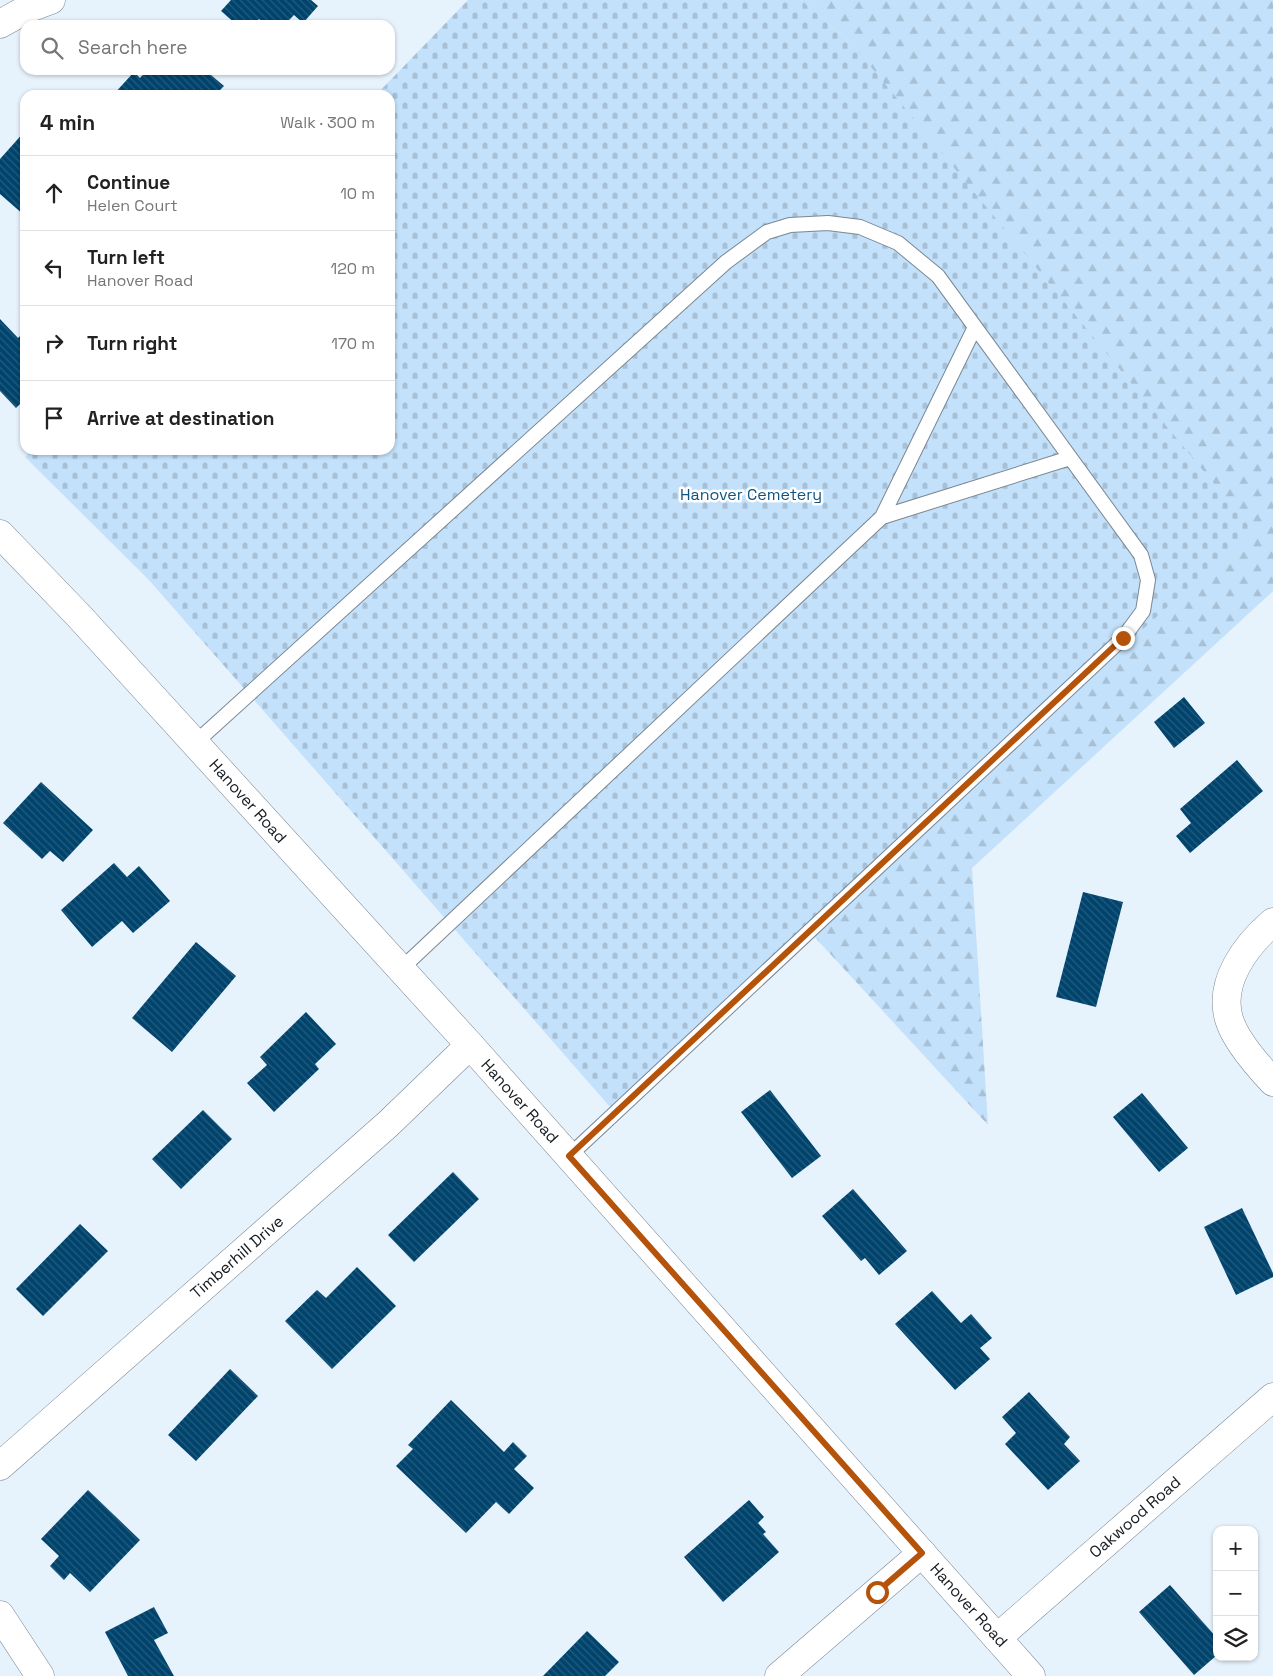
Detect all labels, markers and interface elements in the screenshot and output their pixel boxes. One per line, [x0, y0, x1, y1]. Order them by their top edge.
search box [20, 20, 395, 75]
icon: search [38, 34, 66, 62]
text: Search here [78, 35, 188, 60]
text: 4 min [40, 109, 95, 136]
text: Walk · 300 m [280, 112, 375, 133]
text: Continue [87, 170, 170, 195]
icon: ahead [40, 179, 68, 207]
text: 10 m [340, 183, 375, 204]
text: Helen Court [87, 195, 178, 216]
text: Turn left [87, 245, 165, 270]
icon: left [40, 254, 68, 282]
text: 120 m [331, 258, 375, 279]
text: Hanover Road [87, 270, 193, 291]
icon: right [40, 329, 68, 357]
text: Turn right [87, 331, 177, 356]
text: 170 m [331, 333, 375, 354]
icon: arrive [40, 404, 68, 432]
text: Arrive at destination [87, 406, 275, 431]
park label: Hanover Cemetery [680, 484, 822, 505]
route end [1112, 627, 1135, 650]
street label: Hanover Road [205, 754, 291, 848]
street label: Hanover Road [477, 1054, 563, 1148]
street label: Timberhill Drive [186, 1211, 288, 1303]
street label: Oakwood Road [1085, 1471, 1185, 1563]
map controls [1213, 1526, 1258, 1661]
button: + [1213, 1526, 1258, 1571]
street label: Hanover Road [926, 1558, 1012, 1652]
button: − [1213, 1571, 1258, 1616]
route start [866, 1581, 889, 1604]
button: layers [1213, 1616, 1258, 1661]

